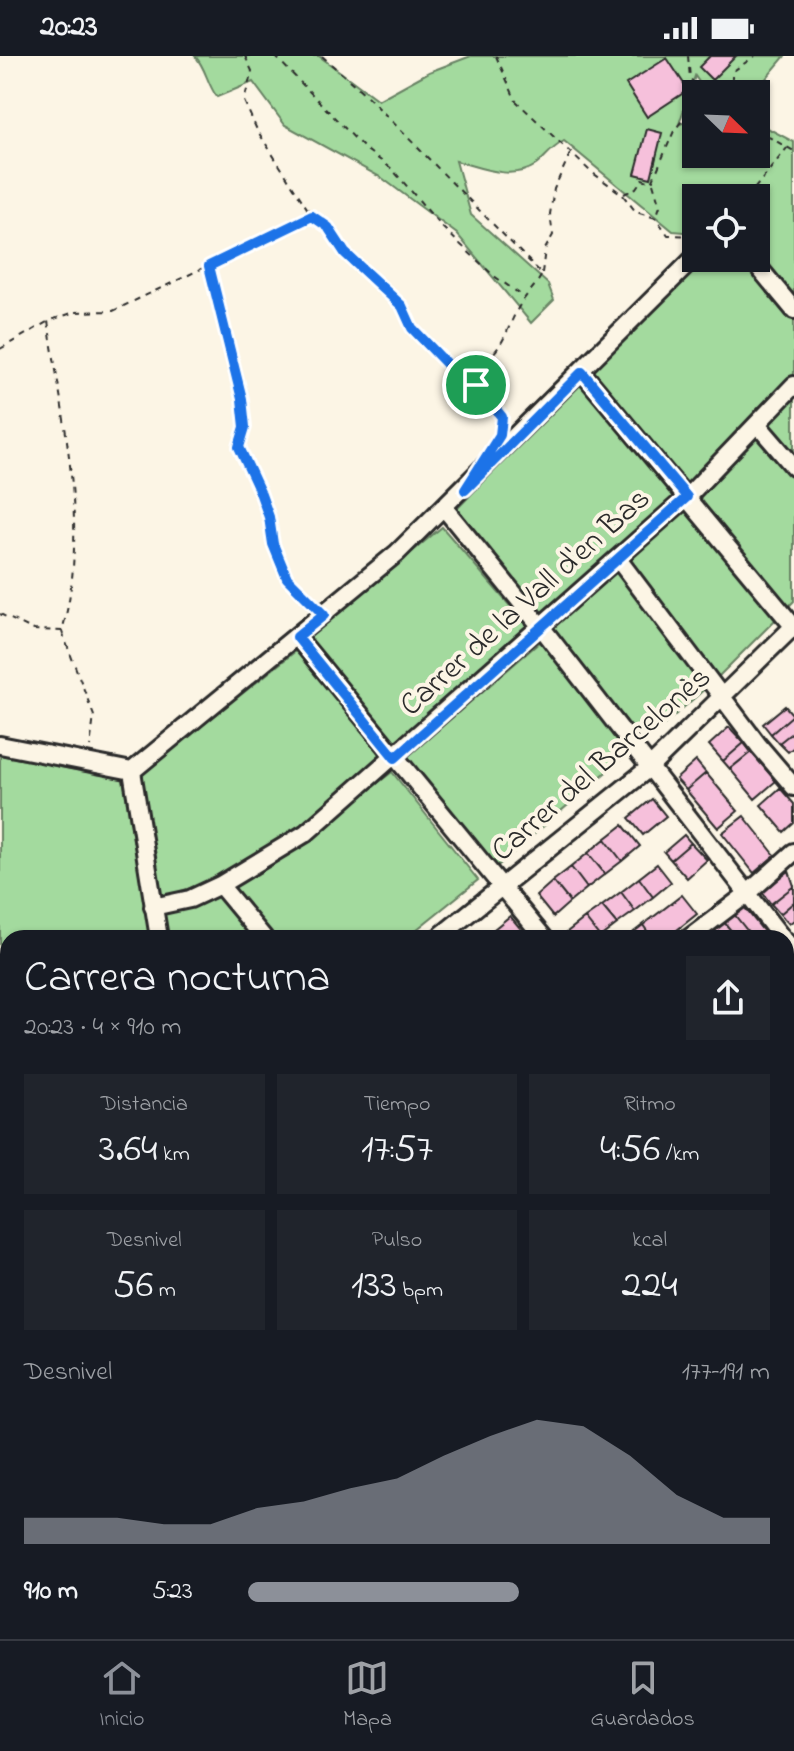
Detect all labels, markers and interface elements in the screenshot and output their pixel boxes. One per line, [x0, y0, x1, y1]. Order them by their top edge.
text: 20:23 [40, 6, 98, 50]
north arrow [682, 80, 770, 168]
map controls [682, 80, 770, 272]
button: locate [682, 184, 770, 272]
pin [442, 351, 510, 419]
icon: arrive [454, 363, 498, 407]
street label: Carrer de la Vall d'en Bas [390, 477, 662, 729]
street label: Carrer del Barcelonès [482, 656, 722, 874]
text: Carrera nocturna [24, 947, 330, 1011]
button: share [686, 956, 770, 1040]
text: 20:23 · 4 × 910 m [24, 1009, 181, 1047]
text: Distancia [101, 1089, 188, 1121]
text: Tiempo [364, 1089, 430, 1121]
text: Ritmo [624, 1089, 676, 1121]
text: 3.64 [99, 1121, 158, 1180]
text: 17:57 [361, 1121, 433, 1180]
text: 4:56 [600, 1121, 660, 1180]
text: km [158, 1139, 190, 1171]
text: /km [660, 1139, 699, 1171]
text: Desnivel [107, 1225, 182, 1257]
text: Pulso [372, 1225, 422, 1257]
text: kcal [632, 1225, 667, 1257]
text: 56 [113, 1257, 153, 1316]
text: 133 [351, 1257, 397, 1316]
text: 224 [622, 1257, 678, 1316]
text: m [153, 1275, 176, 1307]
text: bpm [397, 1275, 443, 1307]
text: Desnivel [24, 1354, 112, 1392]
text: 177–191 m [682, 1354, 770, 1392]
text: 910 m [24, 1573, 78, 1611]
text: 5:23 [152, 1573, 193, 1611]
tab: Inicio [99, 1656, 144, 1736]
tab: Mapa [343, 1656, 392, 1736]
tab: Guardados [590, 1656, 695, 1736]

